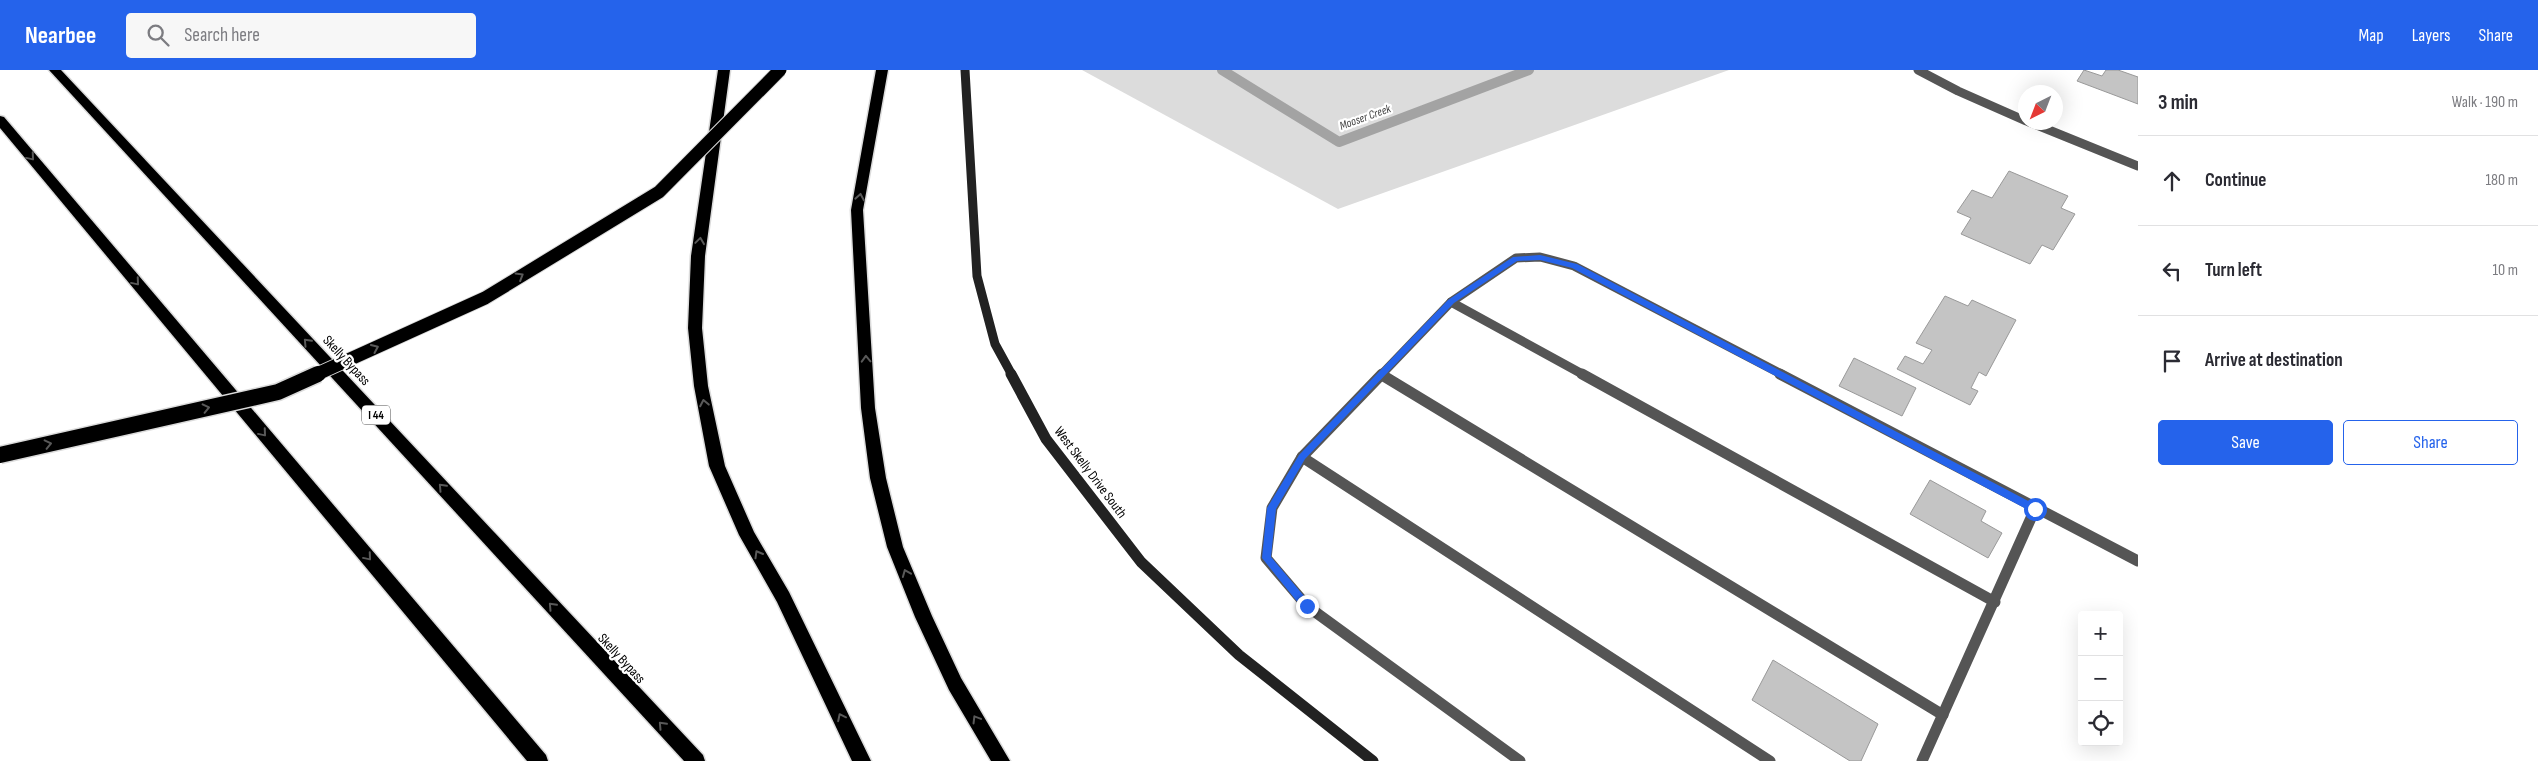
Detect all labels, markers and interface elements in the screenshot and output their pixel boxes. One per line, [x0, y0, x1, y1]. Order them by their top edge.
search box [126, 13, 476, 58]
text: Nearbee [25, 21, 96, 50]
icon: search [144, 21, 172, 49]
text: Search here [184, 24, 260, 47]
text: Map [2359, 25, 2384, 46]
text: Layers [2412, 25, 2451, 46]
text: Share [2479, 25, 2513, 46]
north arrow [2018, 85, 2063, 130]
text: 3 min [2158, 90, 2198, 115]
text: Walk · 190 m [2452, 93, 2518, 112]
water label: Mooser Creek [1337, 101, 1393, 134]
one-way arrow [26, 152, 35, 161]
icon: ahead [2158, 167, 2186, 195]
text: Continue [2205, 169, 2266, 192]
text: 180 m [2485, 171, 2518, 190]
one-way arrow [854, 193, 864, 202]
one-way arrow [694, 237, 705, 245]
icon: left [2158, 257, 2186, 285]
text: Turn left [2205, 259, 2262, 282]
text: 10 m [2492, 261, 2518, 280]
one-way arrow [515, 273, 524, 283]
one-way arrow [130, 276, 139, 285]
street label: Skelly Bypass [319, 332, 374, 389]
one-way arrow [304, 339, 313, 348]
one-way arrow [370, 344, 379, 354]
icon: arrive [2158, 347, 2186, 375]
text: Arrive at destination [2205, 349, 2343, 372]
one-way arrow [860, 355, 871, 363]
one-way arrow [699, 398, 710, 407]
one-way arrow [202, 403, 211, 414]
road number: I 44 [362, 406, 390, 424]
button: Save [2158, 420, 2333, 465]
button: Share [2343, 420, 2518, 465]
street label: West Skelly Drive South [1051, 423, 1131, 521]
one-way arrow [257, 427, 266, 436]
one-way arrow [43, 439, 52, 450]
one-way arrow [439, 483, 448, 492]
route start [2024, 498, 2047, 521]
one-way arrow [754, 551, 764, 560]
one-way arrow [362, 552, 371, 561]
one-way arrow [901, 569, 912, 578]
route end [1296, 595, 1319, 618]
one-way arrow [549, 603, 558, 612]
map controls [2078, 611, 2123, 746]
button: + [2078, 611, 2123, 656]
street label: Skelly Bypass [594, 630, 649, 687]
button: − [2078, 656, 2123, 701]
button: locate [2078, 701, 2123, 746]
one-way arrow [837, 713, 847, 722]
one-way arrow [973, 715, 983, 724]
one-way arrow [659, 722, 668, 731]

